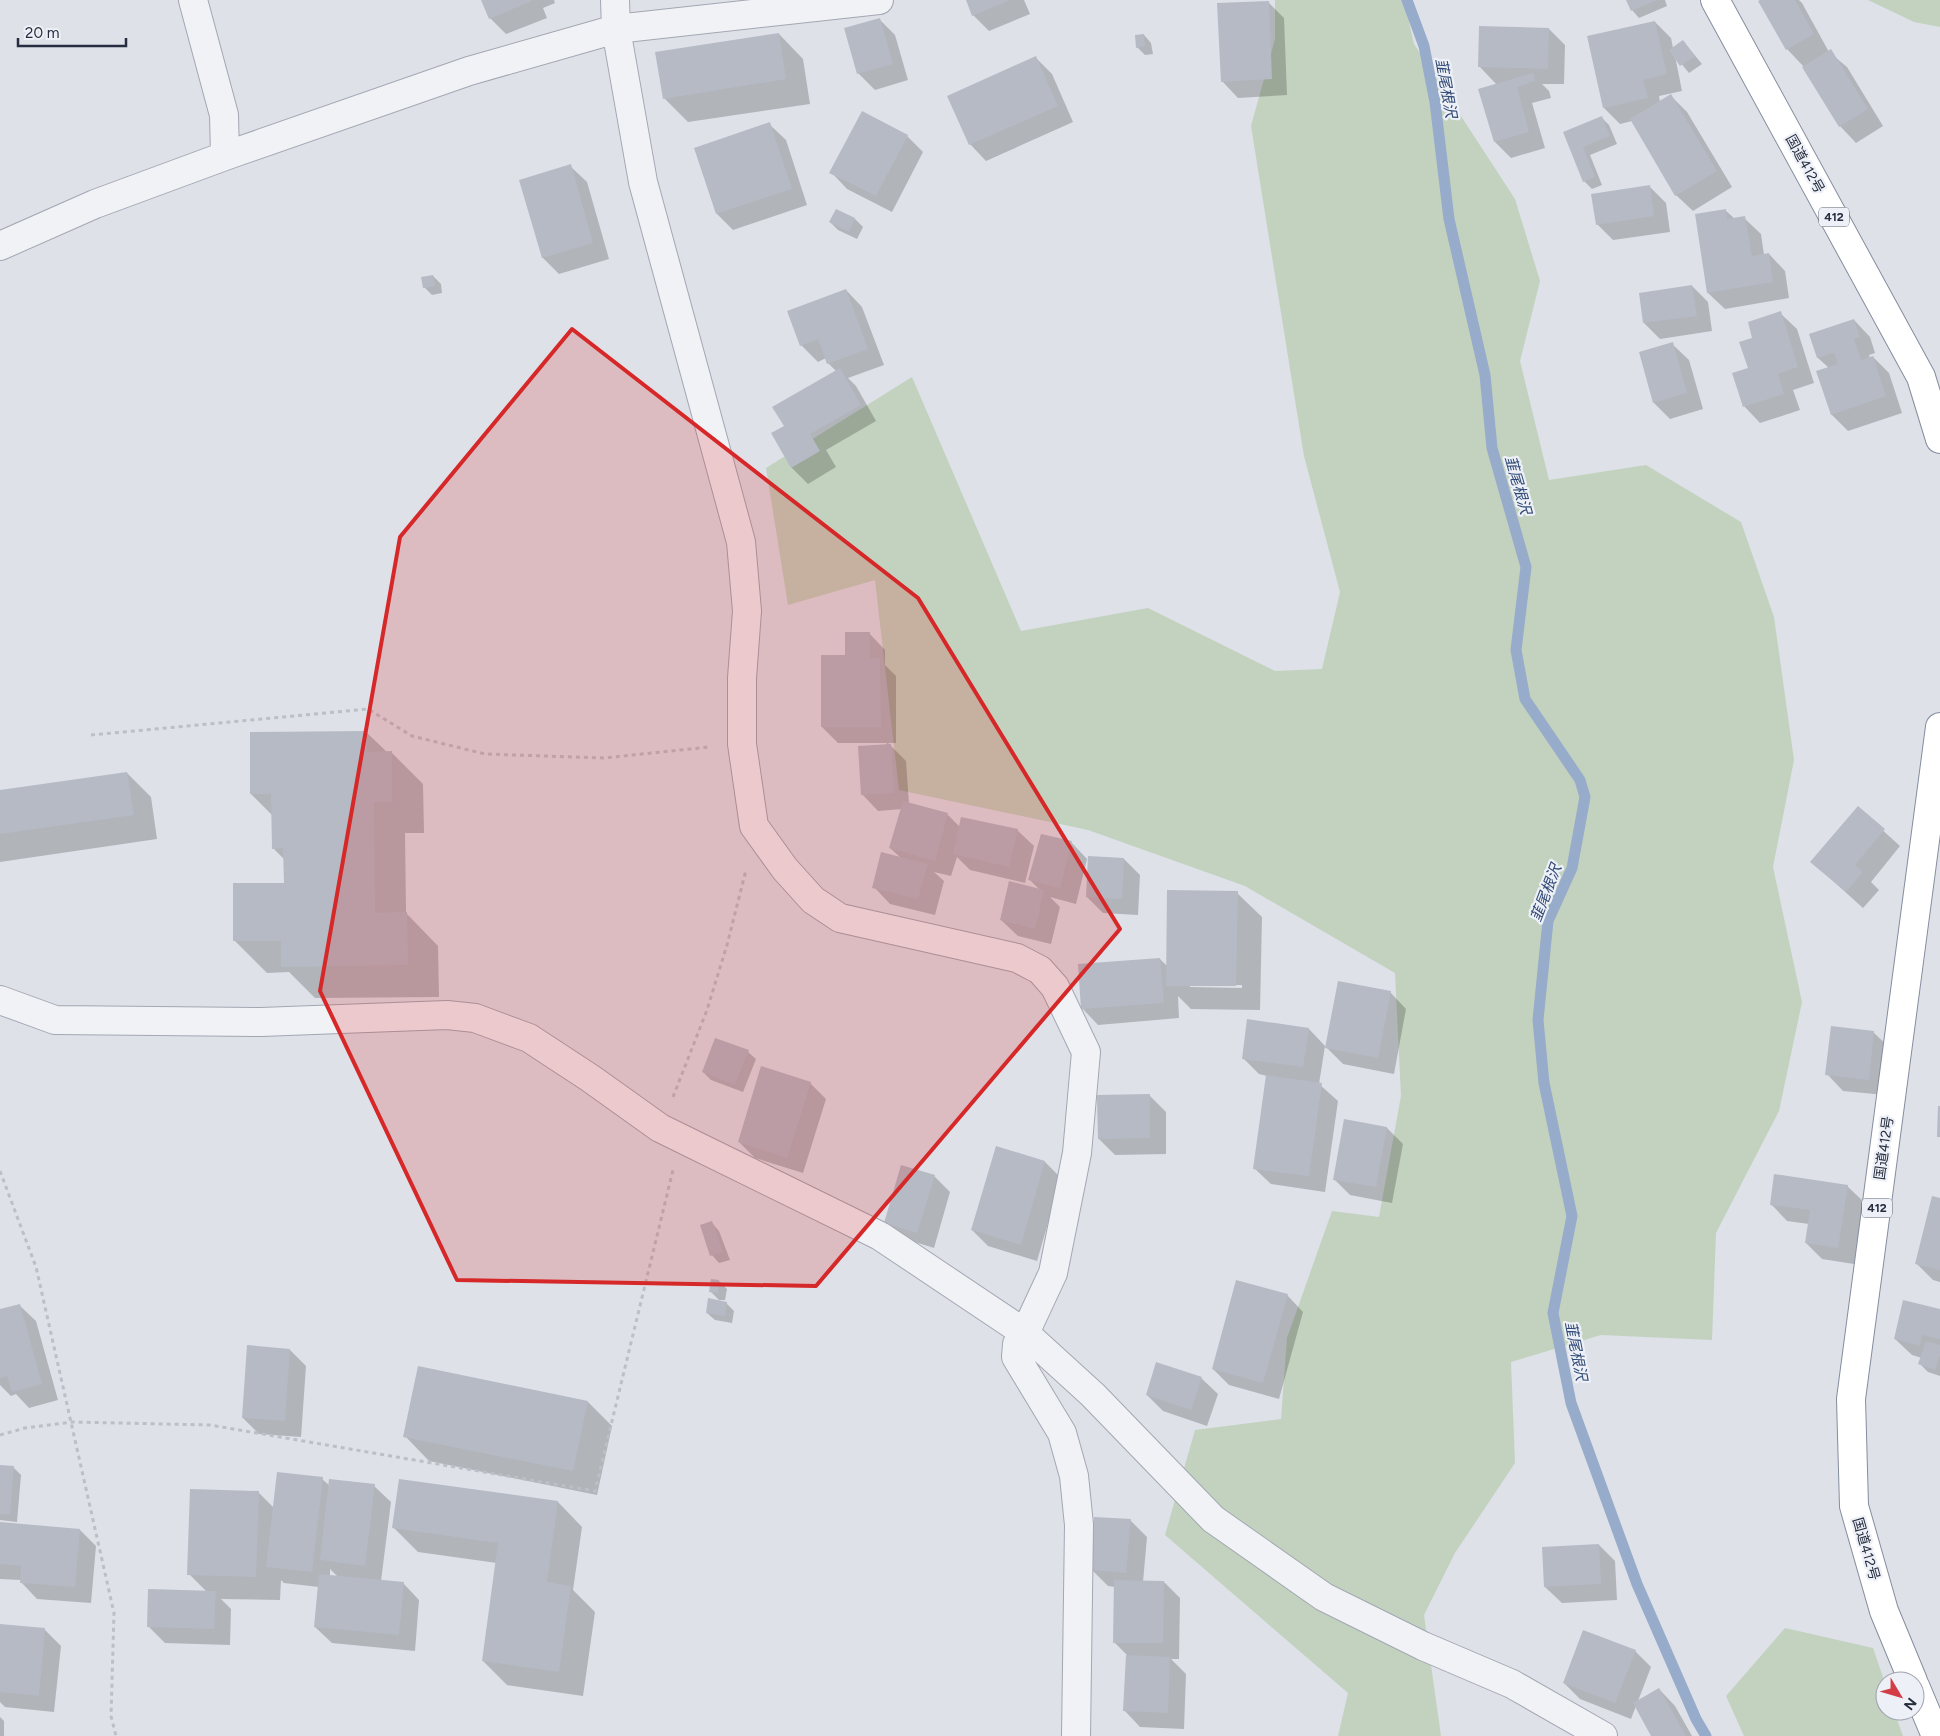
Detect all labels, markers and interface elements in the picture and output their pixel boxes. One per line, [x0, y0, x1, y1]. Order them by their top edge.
scale bar [18, 15, 125, 47]
text: 20 m [25, 24, 59, 42]
water label: 韮尾根沢 [1432, 57, 1460, 121]
street label: 国道412号 [1782, 132, 1828, 196]
road number: 412 [1819, 208, 1849, 226]
water label: 韮尾根沢 [1501, 454, 1535, 518]
water label: 韮尾根沢 [1527, 860, 1566, 924]
street label: 国道412号 [1871, 1115, 1897, 1181]
road number: 412 [1862, 1198, 1892, 1218]
water label: 韮尾根沢 [1561, 1320, 1591, 1384]
street label: 国道412号 [1849, 1516, 1883, 1582]
north arrow [1875, 1671, 1925, 1721]
text: N [1900, 1694, 1920, 1713]

